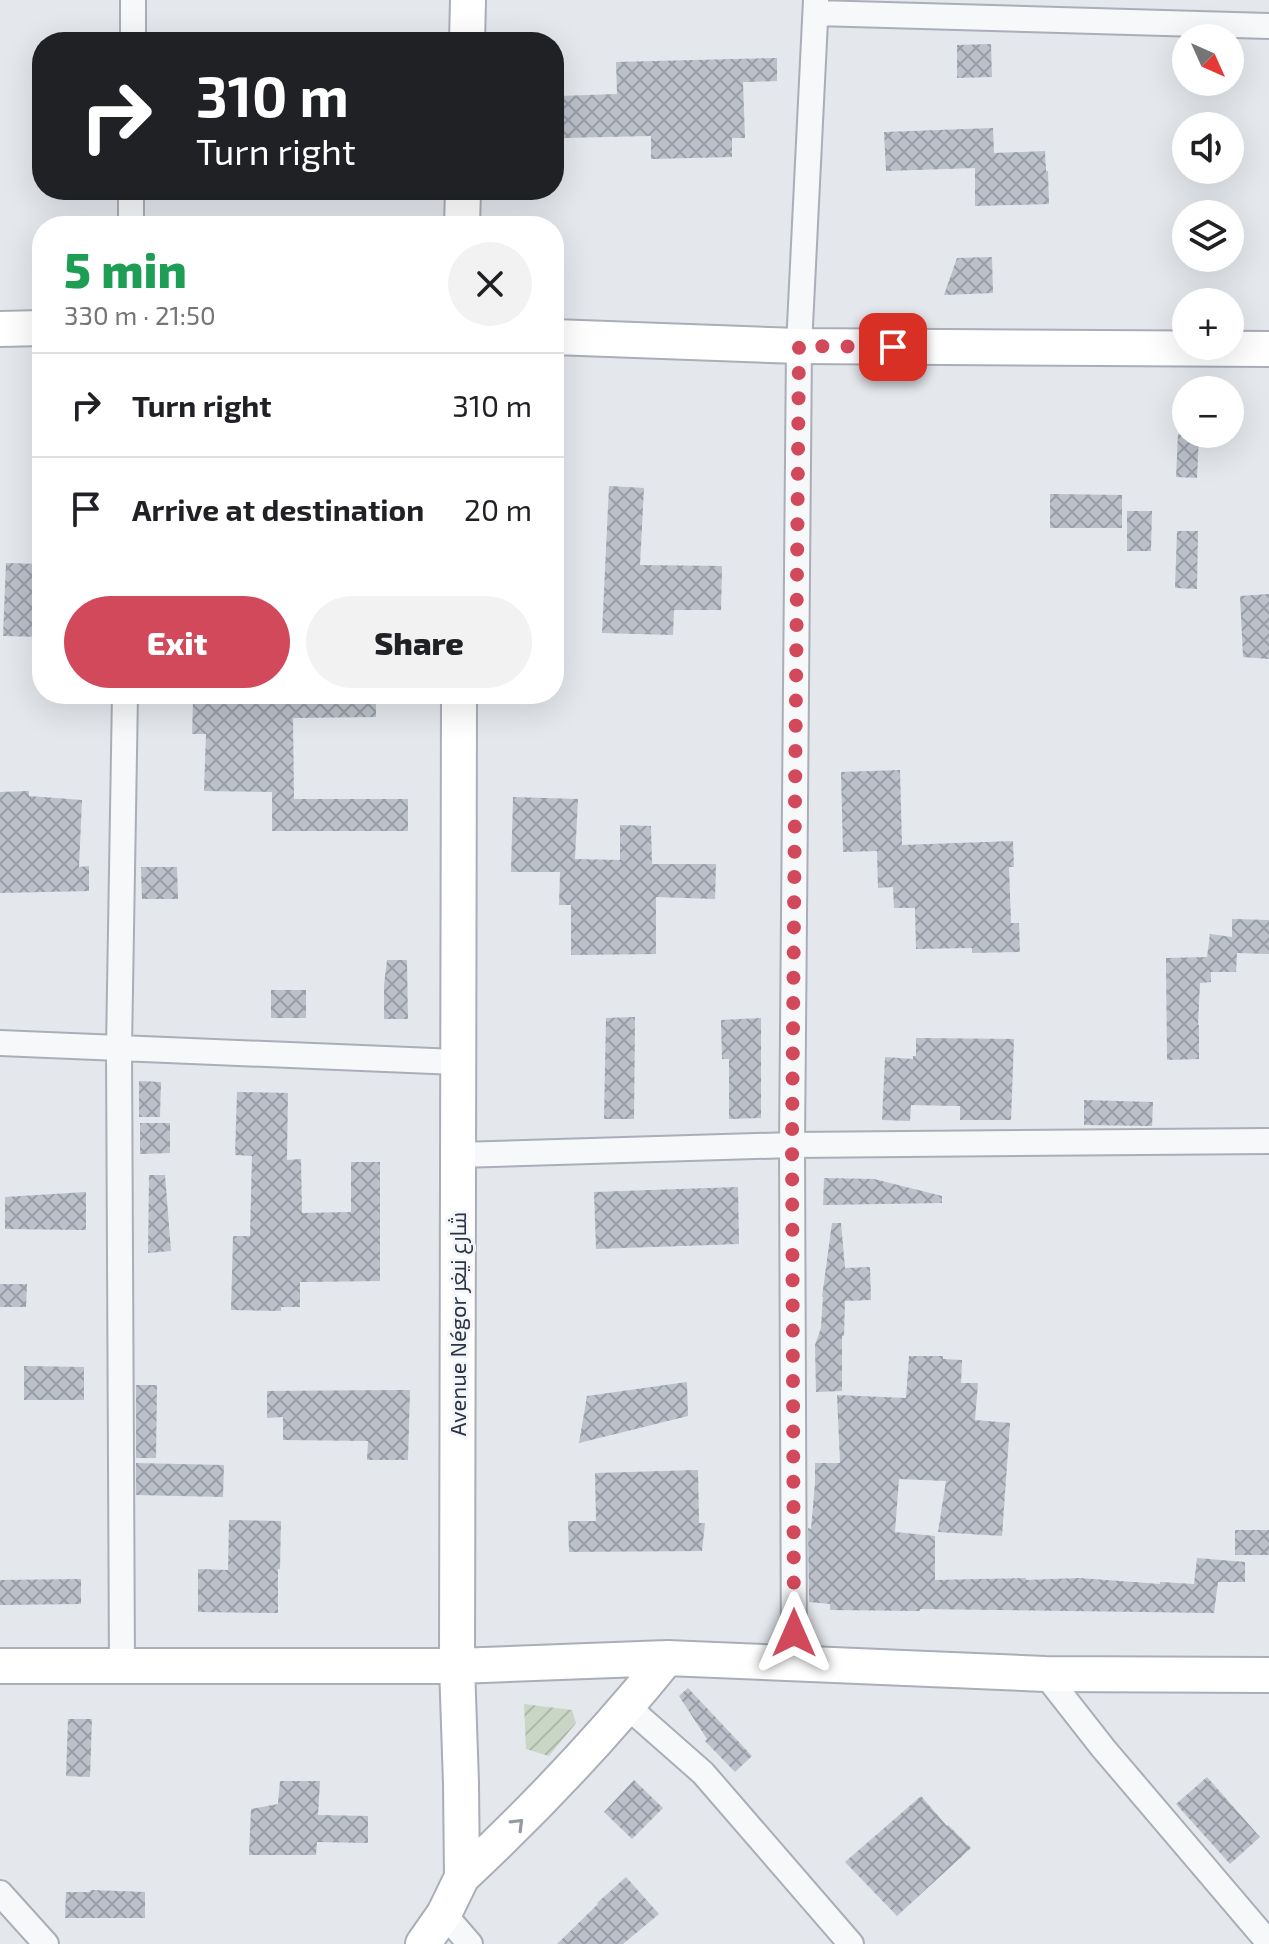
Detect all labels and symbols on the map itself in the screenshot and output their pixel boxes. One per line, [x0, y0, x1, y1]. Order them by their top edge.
north arrow [1172, 24, 1244, 96]
pin [859, 313, 927, 381]
street label: Avenue Négor شارع نيغر [444, 1212, 473, 1436]
position arrow [752, 1591, 836, 1675]
one-way arrow [509, 1818, 523, 1833]

